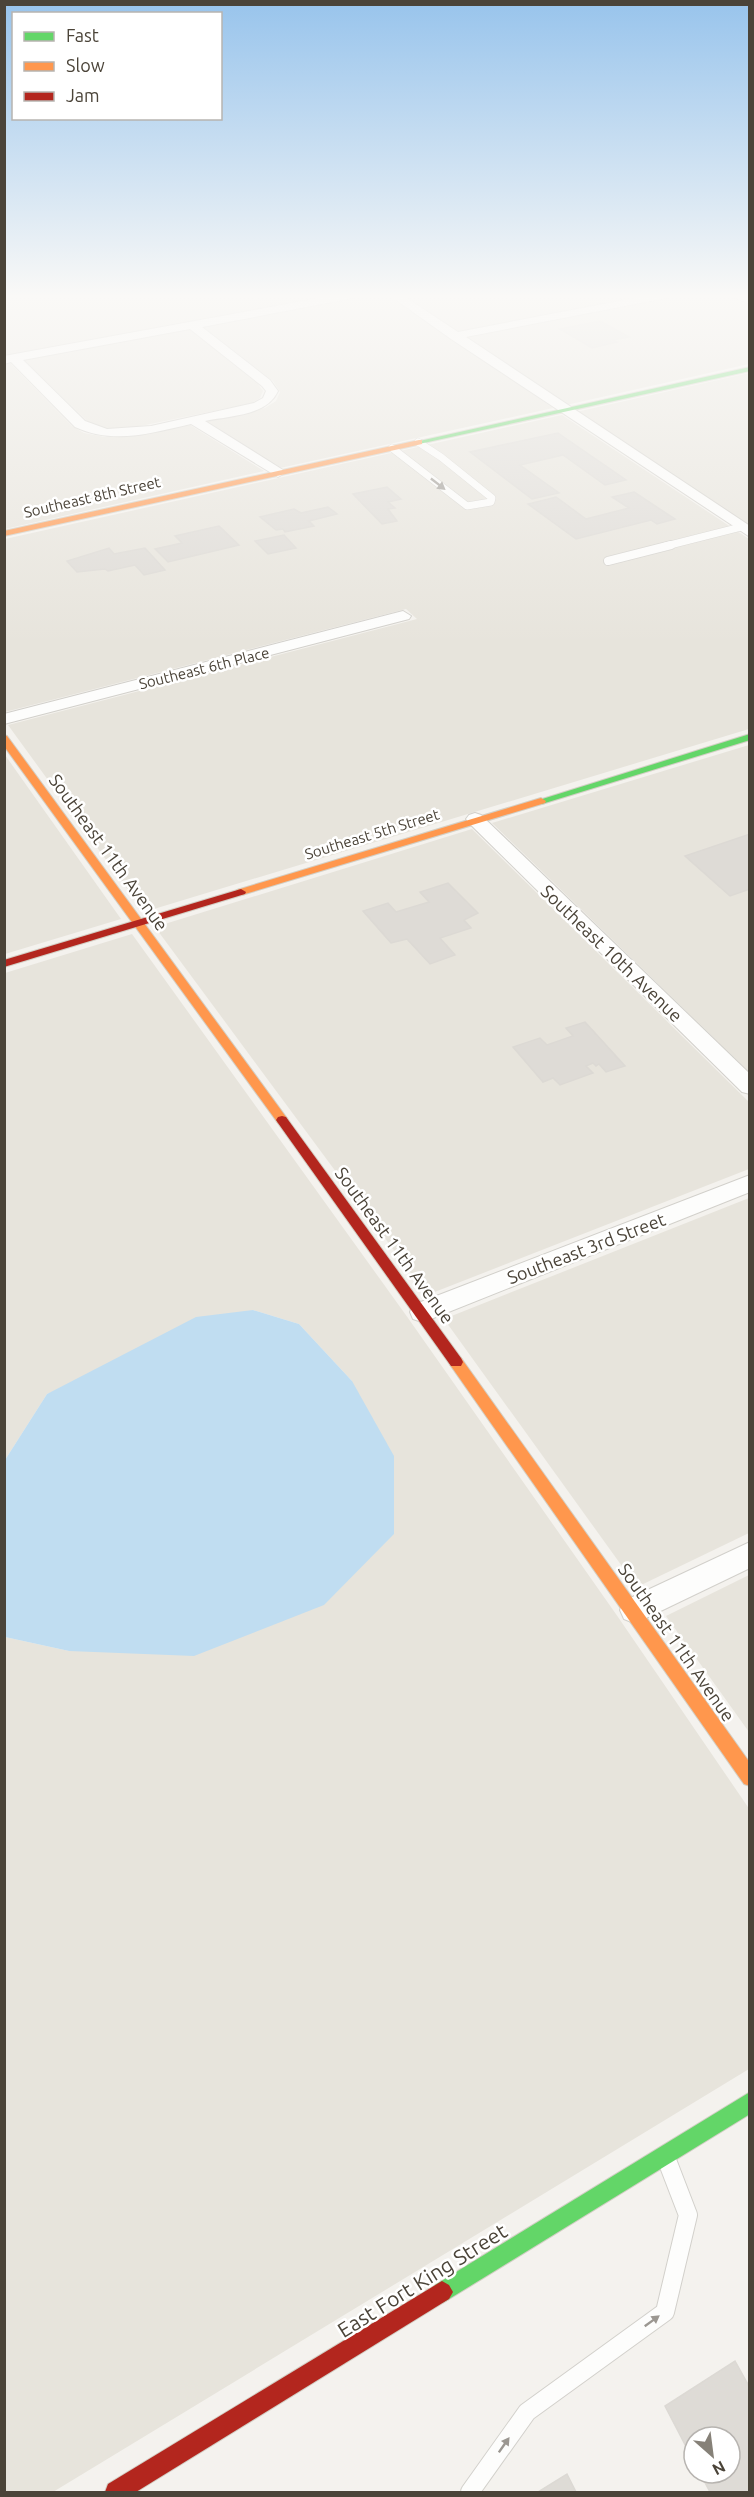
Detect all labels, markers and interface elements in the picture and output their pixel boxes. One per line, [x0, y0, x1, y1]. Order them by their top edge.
legend [12, 12, 222, 120]
text: Fast [66, 25, 99, 45]
text: Slow [66, 55, 105, 75]
text: Jam [66, 85, 100, 105]
street label: Southeast 8th Street [22, 473, 162, 521]
one-way arrow [431, 477, 446, 489]
street label: Southeast 6th Place [137, 644, 271, 692]
street label: Southeast 11th Avenue [46, 770, 172, 934]
street label: Southeast 5th Street [303, 805, 441, 863]
street label: Southeast 10th Avenue [537, 880, 687, 1026]
street label: Southeast 11th Avenue [332, 1163, 458, 1327]
street label: Southeast 3rd Street [504, 1209, 668, 1287]
street label: Southeast 11th Avenue [615, 1559, 739, 1725]
street label: East Fort King Street [333, 2218, 511, 2342]
one-way arrow [645, 2316, 660, 2328]
north arrow [682, 2425, 742, 2485]
one-way arrow [497, 2437, 509, 2452]
text: N [710, 2457, 729, 2479]

